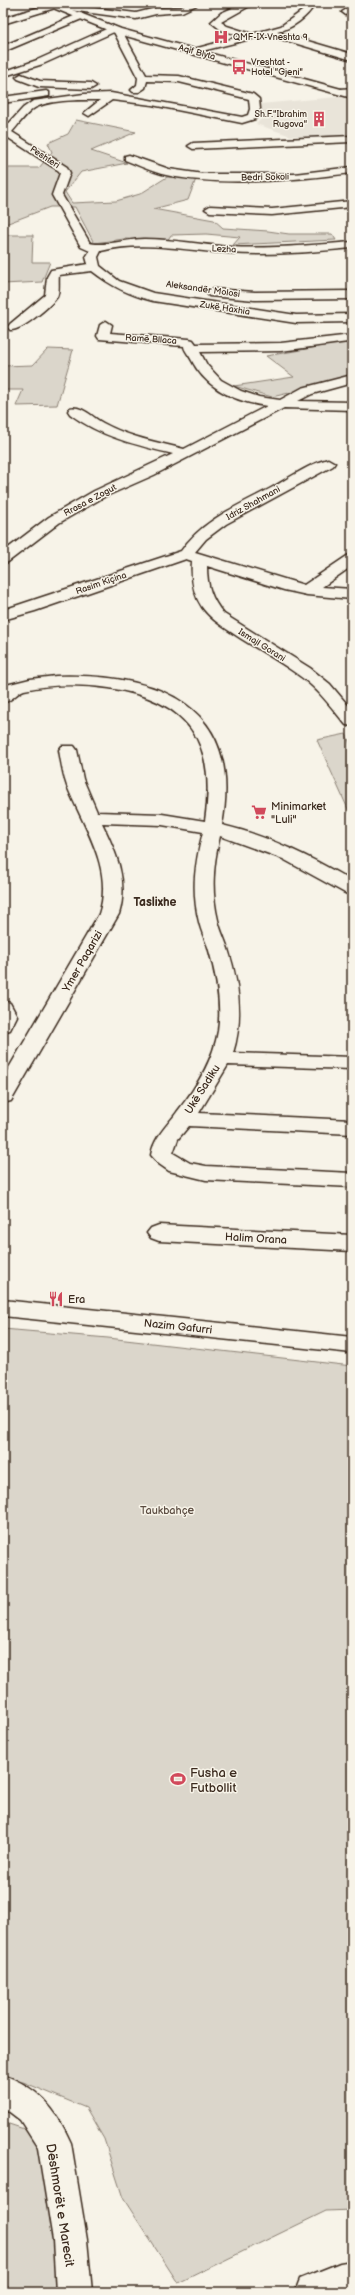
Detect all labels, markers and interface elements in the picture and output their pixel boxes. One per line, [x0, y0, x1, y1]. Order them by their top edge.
hospital icon: QMF-IX-Vneshta 9 [212, 28, 230, 46]
place label: QMF-IX-Vneshta 9 [233, 32, 308, 43]
street label: Aqif Blyta [177, 42, 217, 63]
place label: Vreshtat - Hotel "Gjeni" [251, 57, 303, 78]
bus stop icon: Vreshtat - Hotel "Gjeni" [230, 58, 248, 76]
place label: Sh.F."Ibrahim Rugova" [255, 109, 307, 130]
building icon: Sh.F."Ibrahim Rugova" [310, 110, 328, 128]
street label: Peshteri [28, 144, 62, 171]
street label: Bedri Sokoli [241, 172, 289, 183]
street label: Lezha [211, 243, 237, 256]
street label: Aleksandër Molosi [165, 279, 241, 300]
street label: Zukë Haxhia [198, 299, 251, 318]
street label: Ramë Bllaca [125, 332, 177, 347]
street label: Rrasa e Zogut [62, 482, 119, 519]
street label: Idriz Shahmani [224, 484, 282, 523]
street label: Rasim Kiçina [74, 570, 128, 597]
street label: Ismajl Gorani [236, 627, 287, 664]
place label: Minimarket "Luli" [271, 800, 327, 826]
supermarket icon: Minimarket "Luli" [250, 803, 268, 821]
district label: Taslixhe [134, 895, 177, 910]
street label: Ymer Paqarizi [59, 928, 105, 995]
street label: Ukë Sadiku [182, 1062, 223, 1116]
street label: Halim Orana [225, 1230, 287, 1247]
restaurant icon: Era [47, 1290, 65, 1308]
place label: Era [68, 1293, 85, 1306]
street label: Nazim Gafurri [143, 1316, 213, 1337]
park label: Taukbahçe [140, 1504, 195, 1517]
place label: Fusha e Futbollit [190, 1765, 237, 1796]
sports icon: Fusha e Futbollit [169, 1770, 187, 1788]
street label: Dëshmorët e Marecit [42, 2142, 78, 2268]

